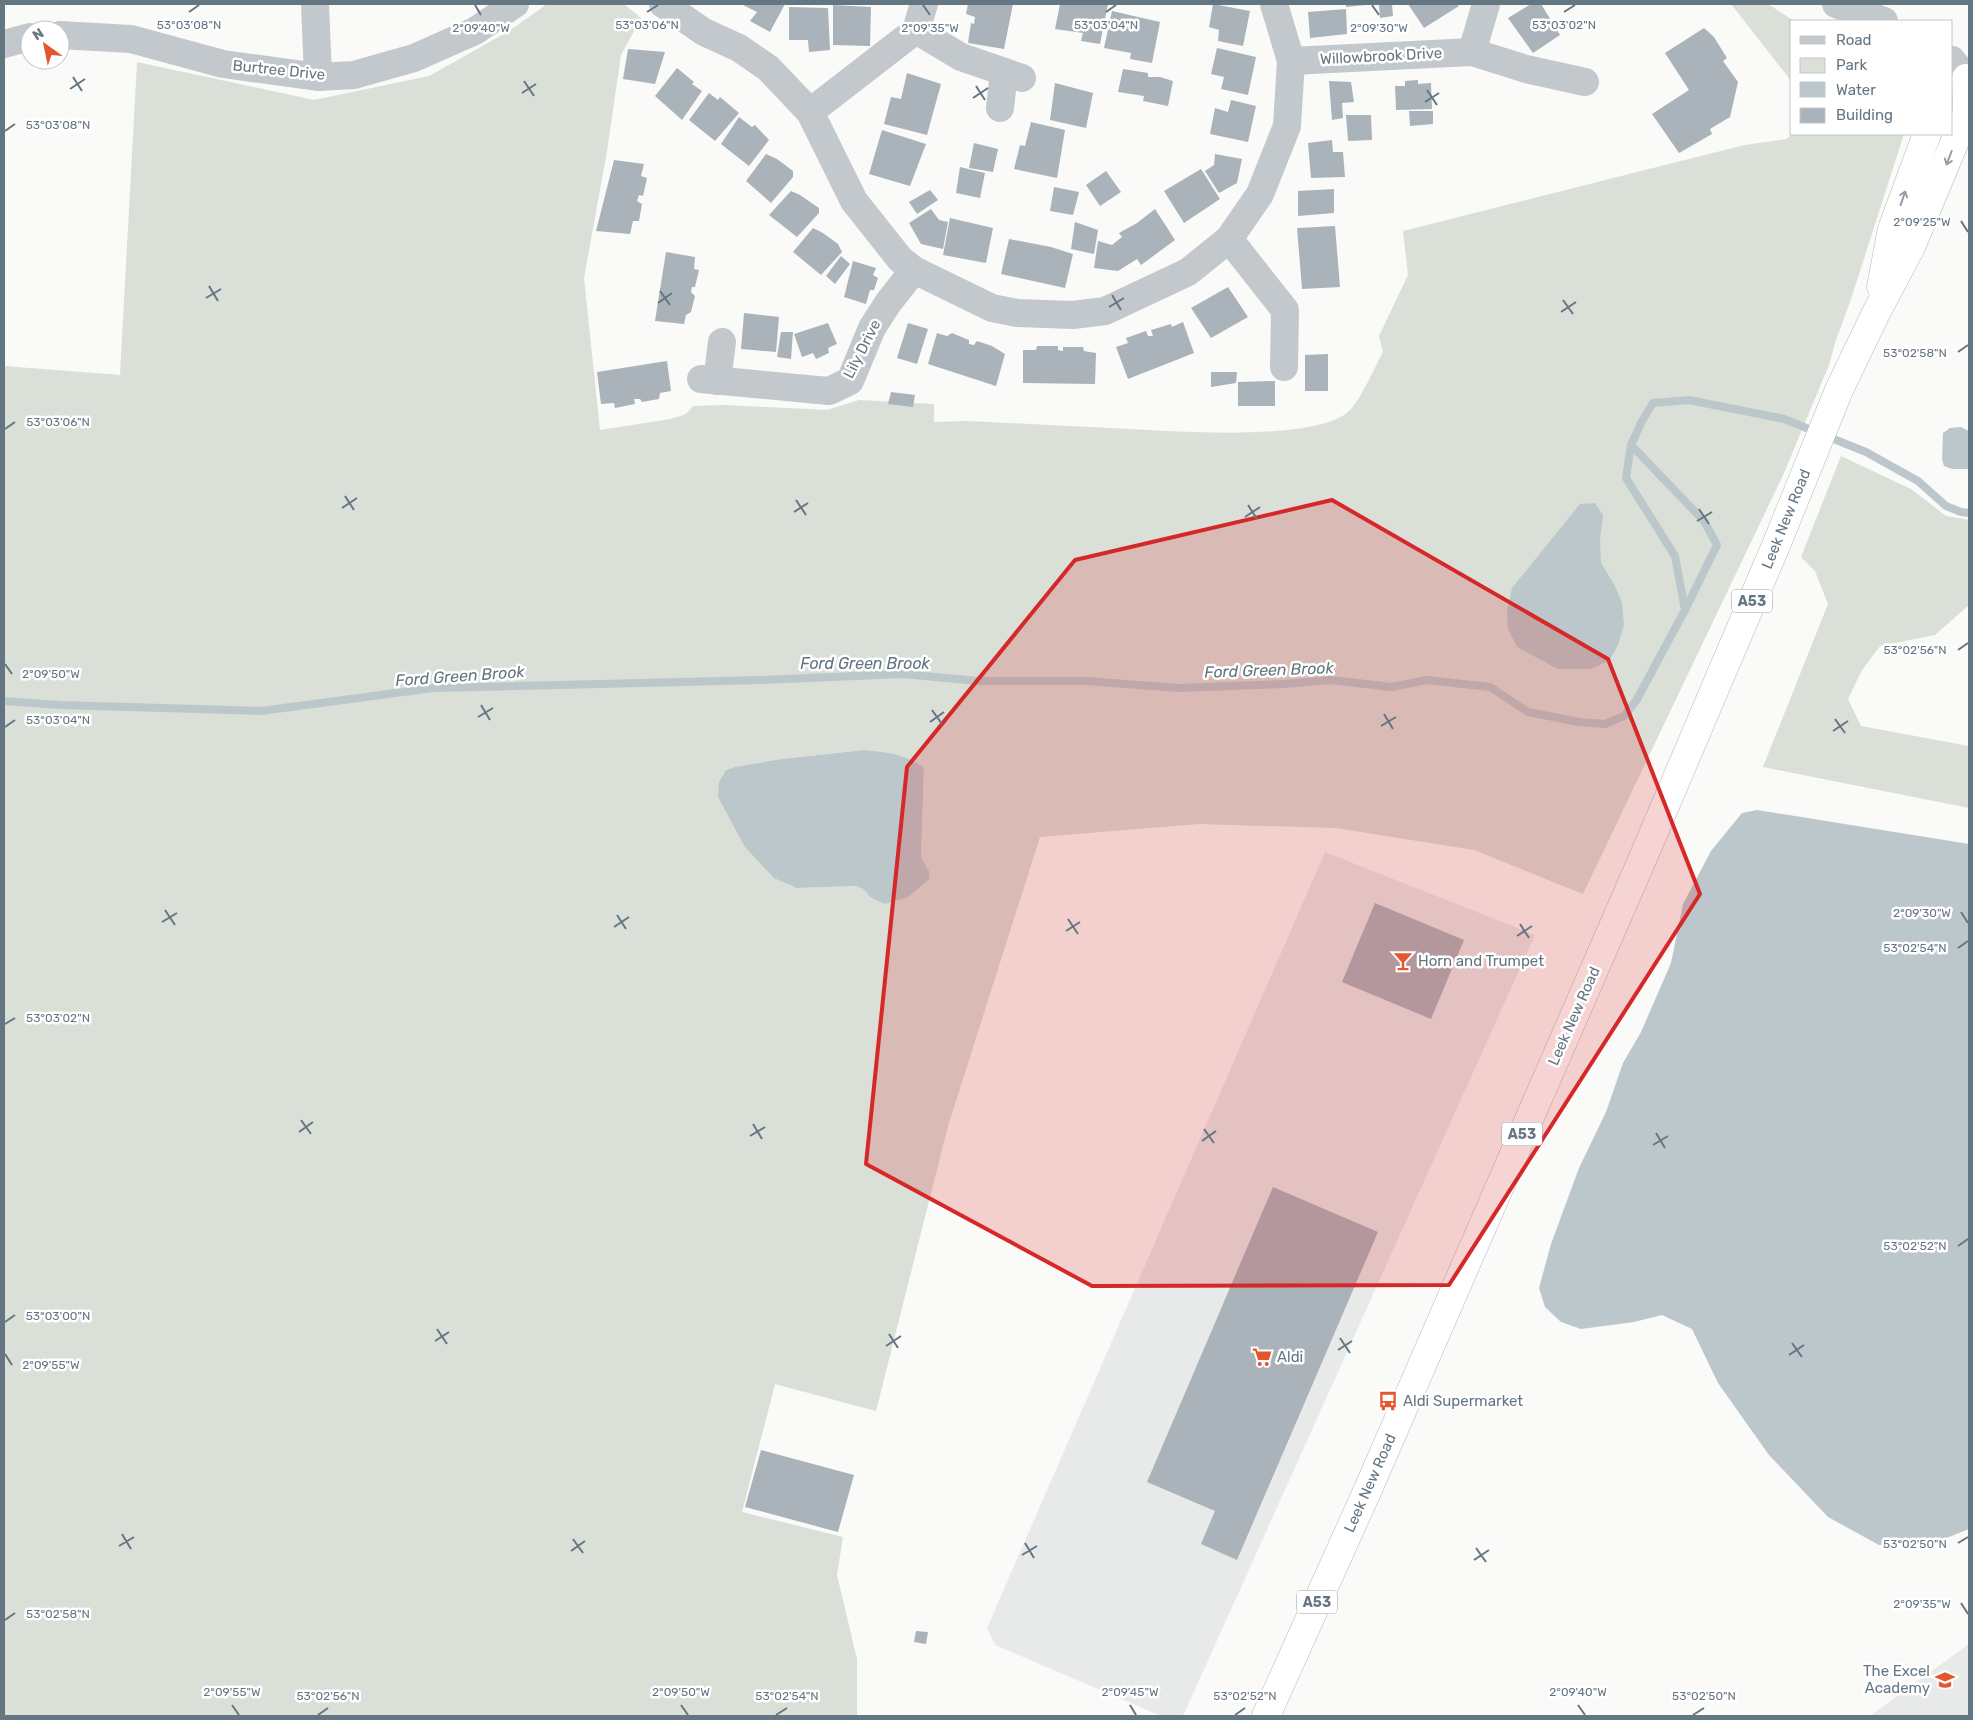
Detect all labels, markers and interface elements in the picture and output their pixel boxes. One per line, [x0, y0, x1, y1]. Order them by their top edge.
text: 53°03'08"N [157, 18, 221, 32]
text: 53°03'06"N [615, 18, 679, 32]
text: 53°03'04"N [1074, 18, 1138, 32]
text: 53°03'02"N [1532, 18, 1596, 32]
north arrow [20, 20, 70, 70]
legend [1790, 20, 1953, 135]
text: 2°09'40"W [452, 21, 510, 35]
text: 2°09'35"W [901, 21, 959, 35]
text: 2°09'30"W [1350, 21, 1408, 35]
text: N [29, 25, 47, 44]
text: Road [1836, 31, 1872, 49]
street label: Willowbrook Drive [1319, 44, 1443, 68]
street label: Burtree Drive [232, 56, 326, 84]
text: Park [1836, 56, 1867, 74]
text: Water [1836, 81, 1876, 99]
text: Building [1836, 106, 1893, 124]
text: 53°03'08"N [26, 118, 90, 132]
one-way arrow [1944, 150, 1953, 165]
one-way arrow [1899, 190, 1908, 206]
text: 2°09'25"W [1893, 215, 1951, 229]
street label: Lily Drive [840, 317, 884, 381]
text: 53°02'58"N [1883, 346, 1947, 360]
text: 53°03'06"N [26, 415, 90, 429]
street label: Leek New Road [1758, 467, 1814, 571]
road number: A53 [1732, 590, 1772, 612]
text: 53°02'56"N [1883, 643, 1947, 657]
water label: Ford Green Brook [800, 654, 931, 673]
water label: Ford Green Brook [1204, 658, 1335, 682]
water label: Ford Green Brook [395, 662, 526, 690]
text: 2°09'50"W [22, 667, 80, 681]
text: 53°03'04"N [26, 713, 90, 727]
text: 2°09'30"W [1893, 906, 1951, 920]
text: 53°02'54"N [1883, 941, 1947, 955]
bar icon: Horn and Trumpet [1392, 950, 1414, 972]
place label: Horn and Trumpet [1418, 952, 1544, 970]
street label: Leek New Road [1544, 964, 1604, 1068]
text: 53°03'02"N [26, 1011, 90, 1025]
road number: A53 [1502, 1122, 1542, 1146]
text: 53°02'52"N [1883, 1239, 1947, 1253]
text: 53°03'00"N [26, 1309, 90, 1323]
supermarket icon: Aldi [1251, 1346, 1273, 1368]
place label: Aldi [1277, 1348, 1303, 1366]
text: 2°09'55"W [22, 1358, 80, 1372]
bus stop icon: Aldi Supermarket [1377, 1390, 1399, 1412]
place label: Aldi Supermarket [1403, 1392, 1523, 1410]
street label: Leek New Road [1340, 1431, 1400, 1535]
text: 53°02'50"N [1883, 1537, 1947, 1551]
road number: A53 [1297, 1590, 1337, 1614]
text: 2°09'35"W [1893, 1597, 1951, 1611]
text: 53°02'58"N [26, 1607, 90, 1621]
place label: The Excel Academy [1863, 1662, 1930, 1697]
school or university icon: The Excel Academy [1934, 1669, 1956, 1691]
text: 2°09'55"W [203, 1685, 261, 1699]
text: 2°09'50"W [652, 1685, 710, 1699]
text: 2°09'45"W [1101, 1685, 1159, 1699]
text: 2°09'40"W [1549, 1685, 1607, 1699]
text: 53°02'56"N [296, 1689, 360, 1703]
text: 53°02'54"N [755, 1689, 819, 1703]
text: 53°02'52"N [1213, 1689, 1277, 1703]
text: 53°02'50"N [1672, 1689, 1736, 1703]

